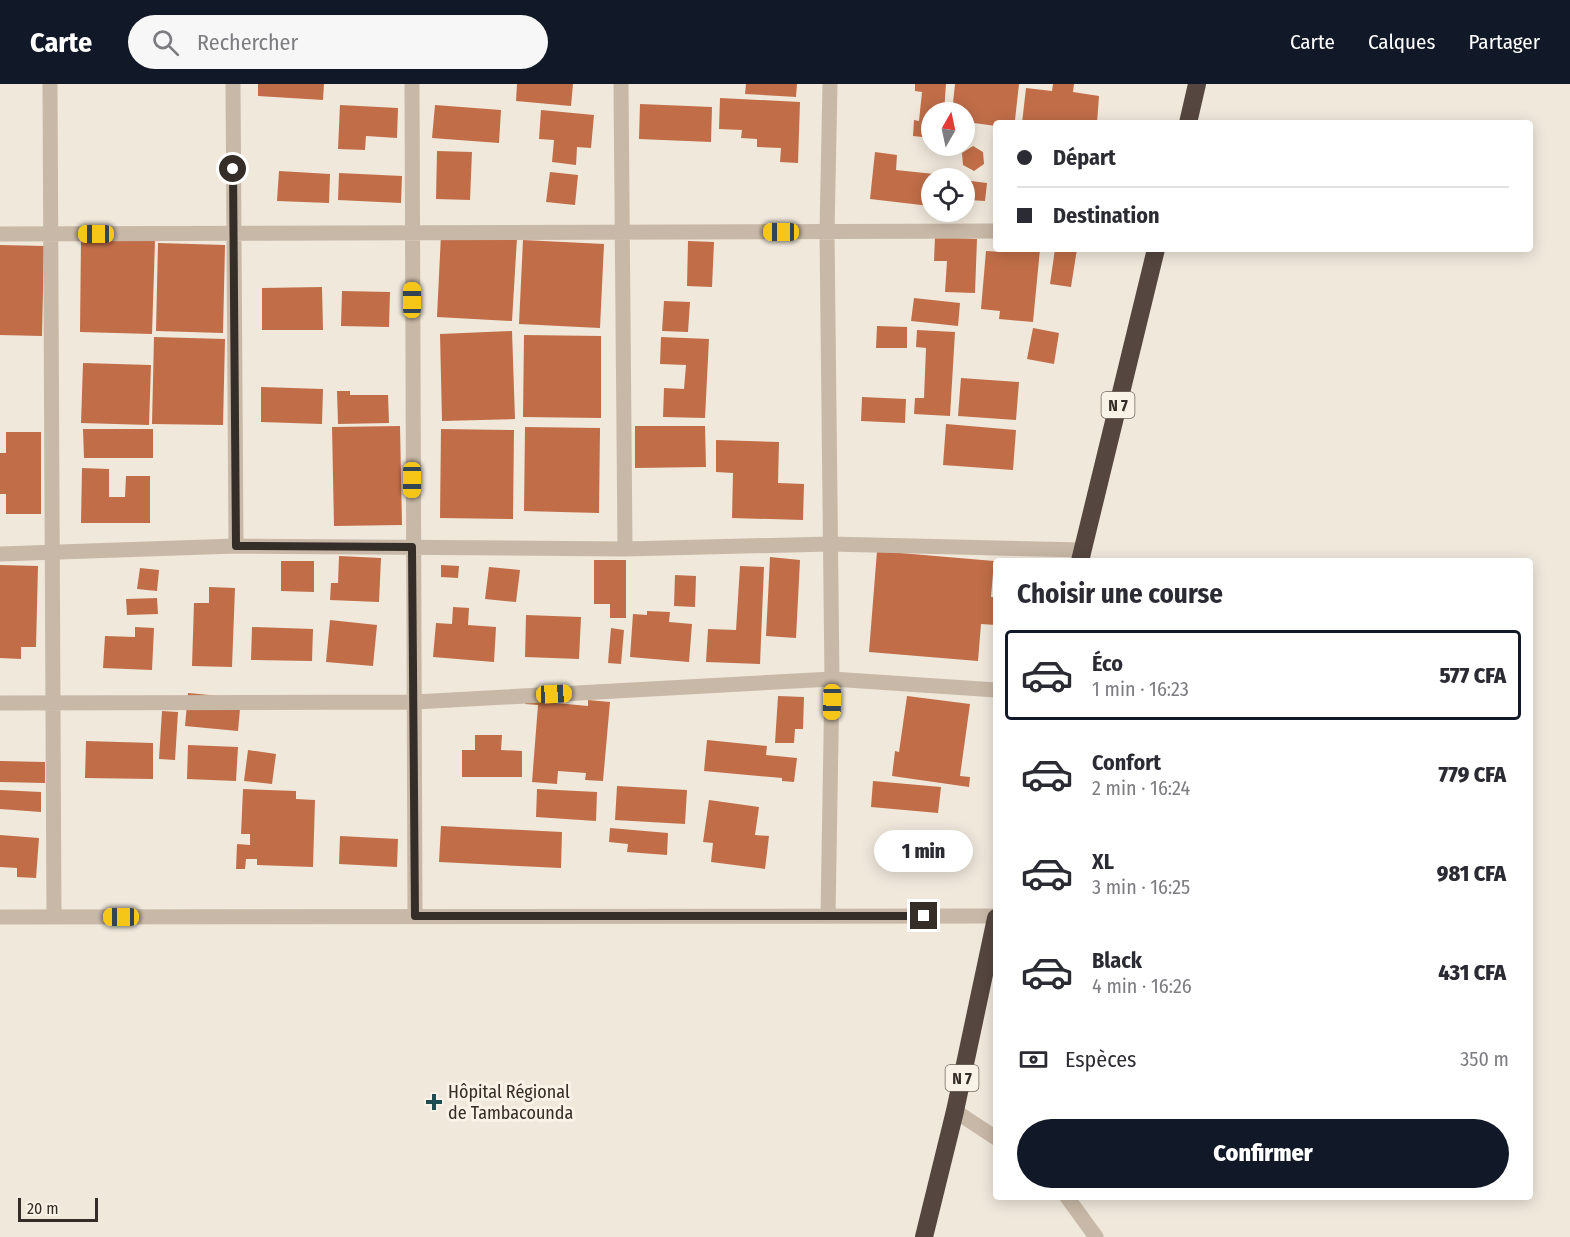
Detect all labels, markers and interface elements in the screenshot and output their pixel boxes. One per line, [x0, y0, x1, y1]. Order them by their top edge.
search box [128, 15, 548, 69]
text: Carte [30, 26, 92, 59]
icon: search [149, 26, 182, 59]
text: Rechercher [197, 29, 298, 56]
text: Carte [1290, 29, 1335, 55]
text: Calques [1368, 29, 1435, 55]
text: Partager [1468, 29, 1540, 55]
north arrow [921, 102, 975, 156]
map controls [921, 102, 975, 222]
text: Départ [1053, 144, 1116, 171]
route start [219, 155, 246, 182]
button: locate [921, 168, 975, 222]
text: Destination [1053, 202, 1160, 229]
car [763, 223, 799, 241]
car [78, 225, 114, 243]
car [403, 282, 421, 318]
road number: N 7 [1102, 392, 1134, 418]
car [403, 462, 421, 498]
text: Choisir une course [1017, 578, 1223, 610]
icon: car [1020, 648, 1074, 702]
text: Éco [1092, 650, 1123, 677]
text: 577 CFA [1440, 662, 1506, 689]
text: 1 min · 16:23 [1092, 677, 1189, 701]
car [536, 684, 572, 704]
car [823, 684, 841, 720]
icon: car [1020, 747, 1074, 801]
text: Confort [1092, 749, 1161, 776]
text: 779 CFA [1439, 761, 1506, 788]
text: 2 min · 16:24 [1092, 776, 1190, 800]
callout: 1 min [874, 829, 974, 871]
text: 1 min [902, 839, 945, 863]
icon: car [1020, 846, 1074, 900]
text: XL [1092, 848, 1114, 875]
text: 981 CFA [1437, 860, 1506, 887]
text: 3 min · 16:25 [1092, 875, 1190, 899]
route end [910, 902, 937, 929]
car [103, 908, 139, 926]
icon: car [1020, 945, 1074, 999]
text: Black [1092, 947, 1142, 974]
text: 431 CFA [1438, 959, 1506, 986]
text: 4 min · 16:26 [1092, 974, 1192, 998]
icon: cash [1017, 1043, 1050, 1076]
text: Espèces [1065, 1046, 1136, 1073]
text: 350 m [1460, 1047, 1509, 1071]
road number: N 7 [946, 1065, 978, 1091]
place label: Hôpital Régional de Tambacounda [448, 1081, 573, 1124]
marker: Hôpital Régional de Tambacounda [425, 1093, 443, 1111]
button: Confirmer [1017, 1119, 1509, 1188]
scale bar [18, 1195, 98, 1222]
text: 20 m [27, 1199, 58, 1218]

